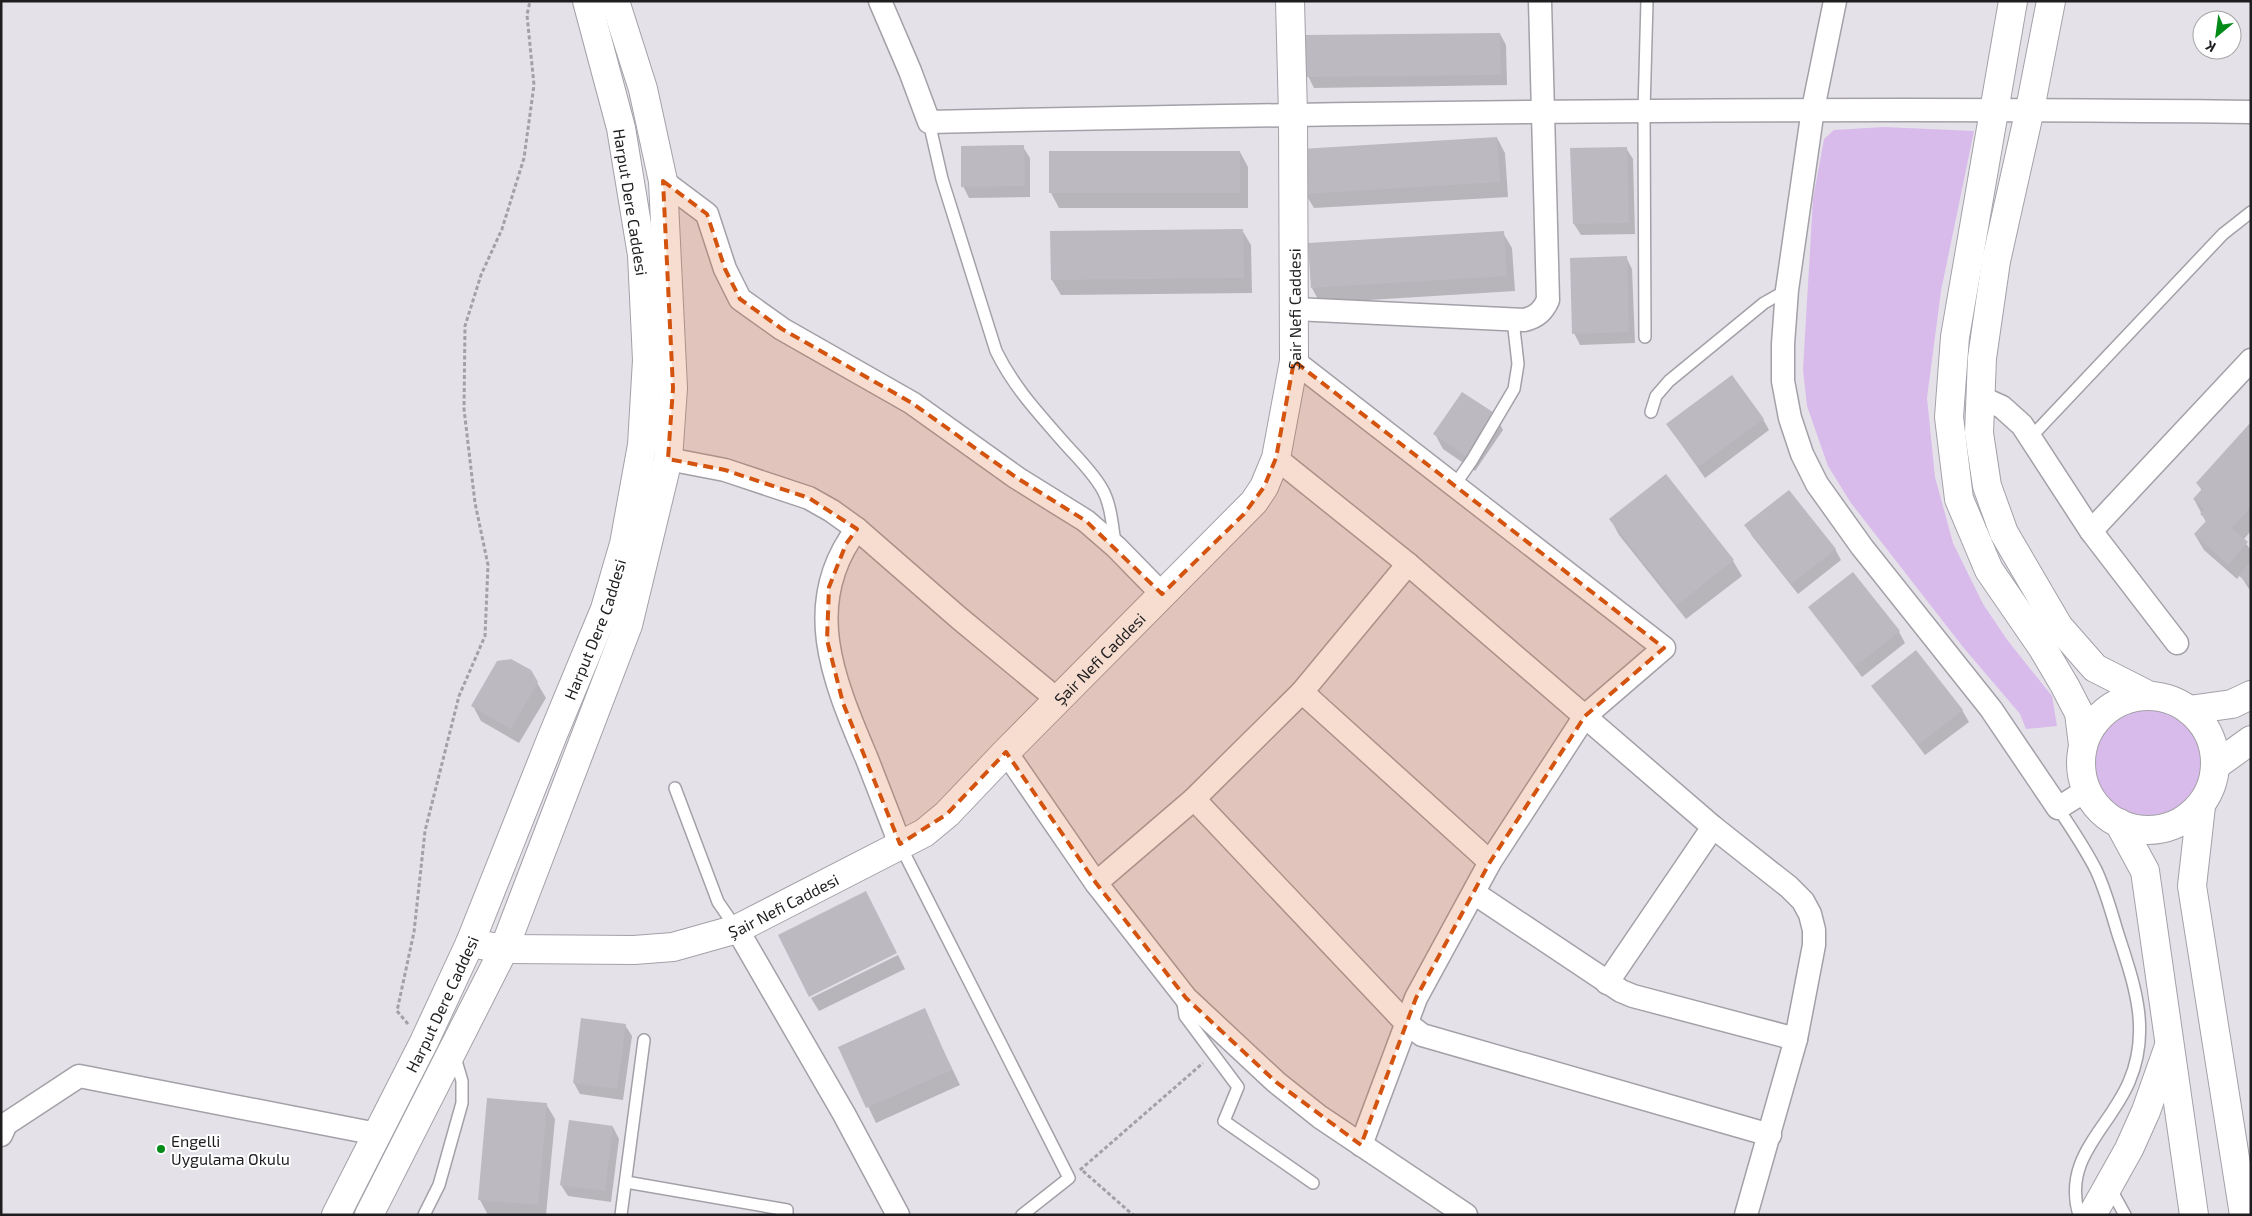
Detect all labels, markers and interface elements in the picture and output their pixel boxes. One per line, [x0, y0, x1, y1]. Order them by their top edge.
north arrow [2192, 10, 2242, 60]
text: K [2202, 37, 2218, 56]
street label: Harput Dere Caddesi [610, 127, 652, 277]
street label: Şair Nefi Caddesi [1283, 248, 1304, 372]
street label: Harput Dere Caddesi [559, 557, 629, 702]
street label: Şair Nefi Caddesi [1050, 608, 1149, 709]
street label: Şair Nefi Caddesi [726, 869, 842, 942]
street label: Harput Dere Caddesi [401, 933, 481, 1075]
place label: Engelli Uygulama Okulu [171, 1131, 290, 1168]
marker: Engelli Uygulama Okulu [155, 1143, 167, 1155]

